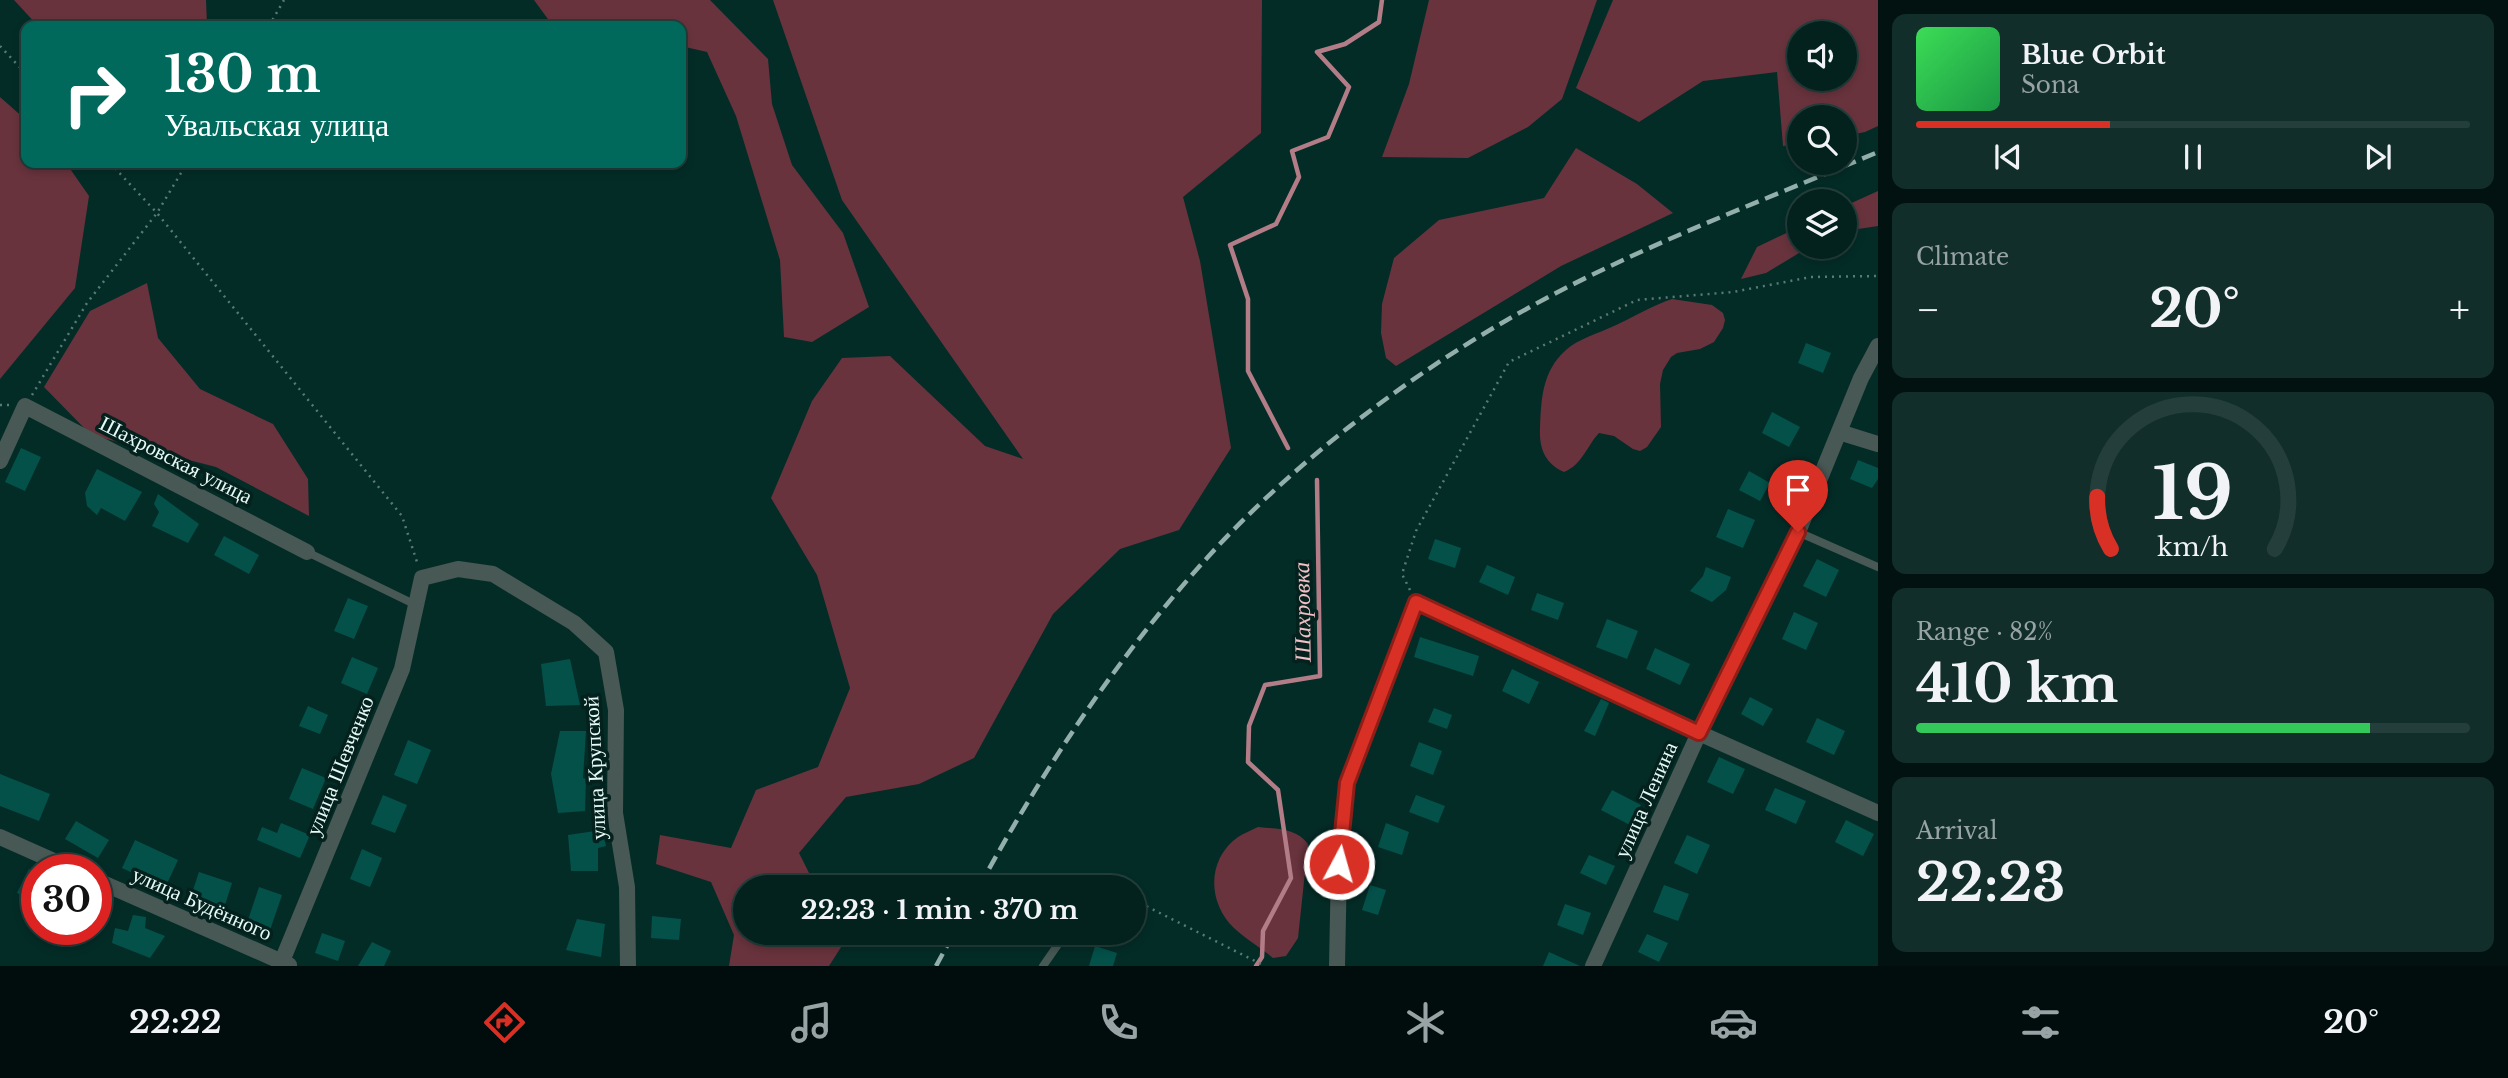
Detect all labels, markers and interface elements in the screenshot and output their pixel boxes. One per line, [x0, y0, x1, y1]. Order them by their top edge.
map controls [1787, 21, 1857, 259]
button: sound [1787, 21, 1857, 91]
text: Blue Orbit [2021, 39, 2166, 71]
text: 130 m [164, 44, 321, 105]
icon: right [49, 49, 140, 140]
text: Sona [2021, 71, 2079, 99]
text: Увальская улица [164, 105, 389, 145]
button: search [1787, 105, 1857, 175]
icon: previous [1989, 138, 2027, 176]
icon: pause [2174, 138, 2212, 176]
icon: next [2359, 138, 2397, 176]
button: layers [1787, 189, 1857, 259]
text: Climate [1916, 243, 2009, 271]
text: 20° [2149, 277, 2240, 341]
text: − [1916, 286, 1940, 333]
text: + [2449, 286, 2470, 333]
street label: Шахровская улица [95, 410, 257, 510]
text: 19 [2153, 448, 2233, 539]
pin [1768, 460, 1828, 532]
icon: arrive [1779, 471, 1817, 509]
text: km/h [2158, 532, 2228, 563]
water label: Шахровка [1287, 562, 1317, 663]
text: Range · 82% [1916, 618, 2053, 646]
text: 410 km [1916, 652, 2118, 716]
street label: улица Шевченко [300, 692, 380, 840]
street label: улица Крупской [578, 695, 612, 841]
street label: улица Ленина [1609, 737, 1683, 862]
text: Arrival [1916, 817, 1997, 845]
position arrow [1302, 827, 1376, 901]
text: 22:23 [1916, 851, 2065, 915]
speed limit sign: 30 [21, 854, 112, 945]
street label: улица Будённого [128, 862, 276, 946]
text: 22:23 · 1 min · 370 m [801, 894, 1078, 926]
icon: directions [480, 998, 529, 1047]
icon: music [787, 998, 836, 1047]
icon: phone [1094, 998, 1143, 1047]
icon: climate [1401, 998, 1450, 1047]
icon: car [1709, 998, 1758, 1047]
icon: filters [2016, 998, 2065, 1047]
text: 22:22 [129, 1002, 222, 1042]
text: 20° [2323, 1002, 2379, 1042]

